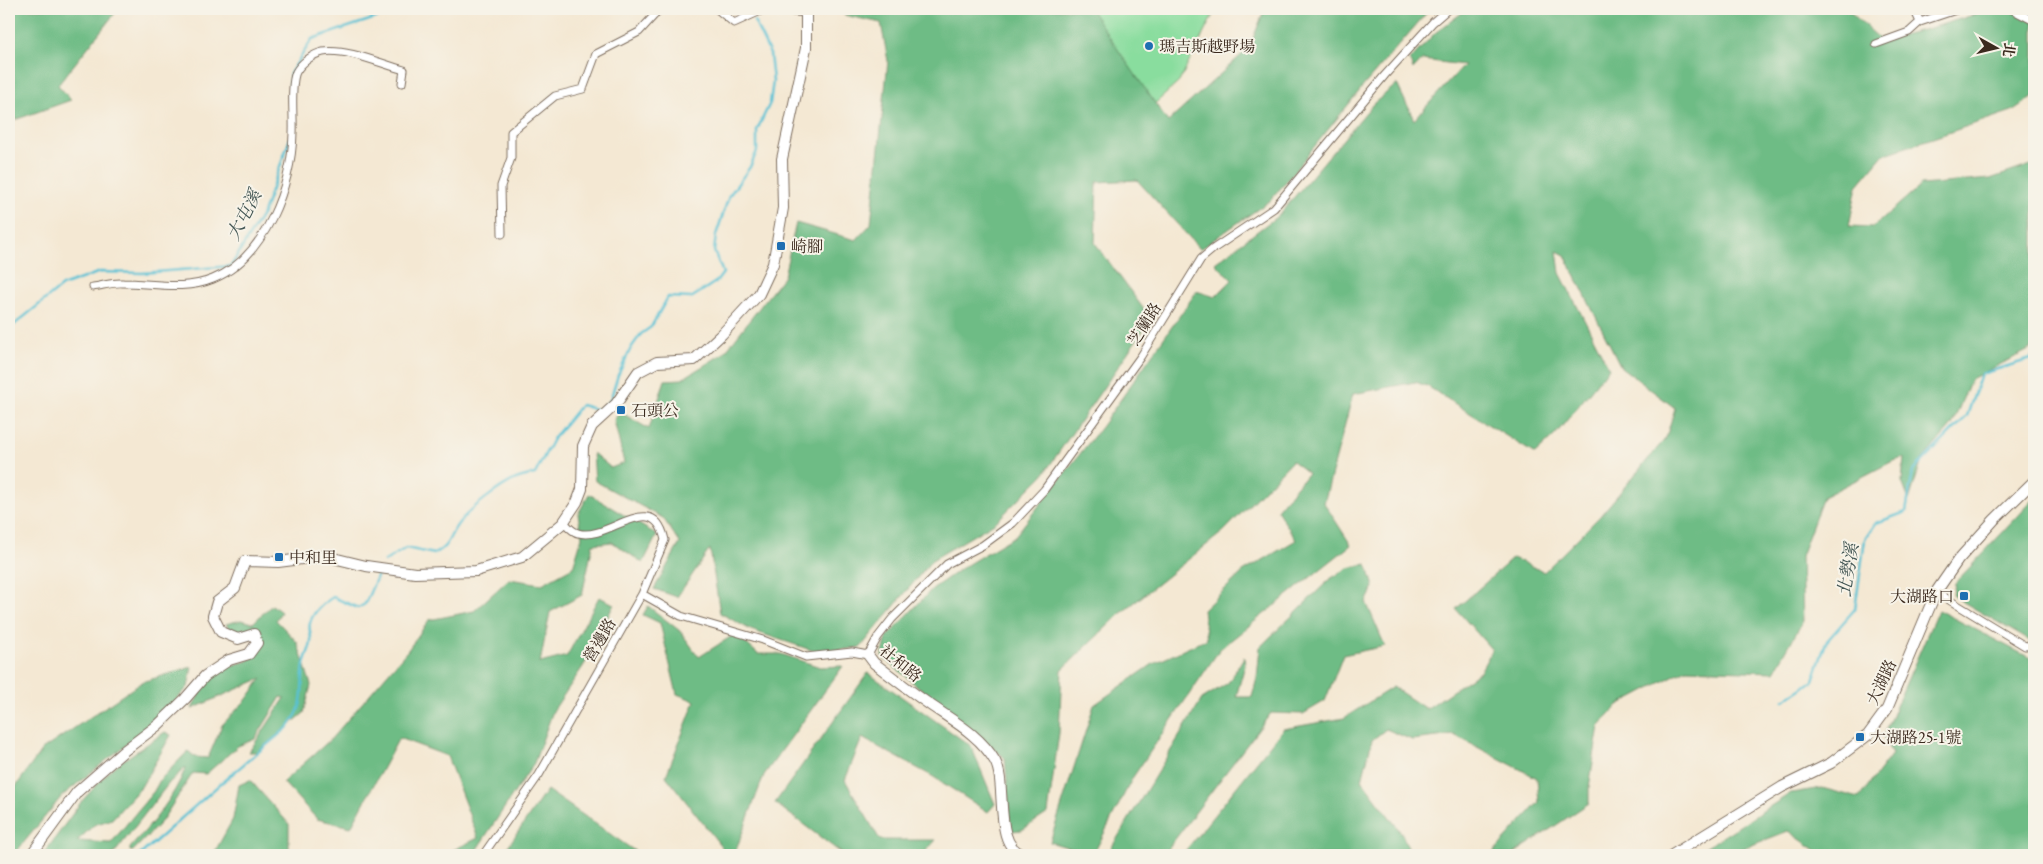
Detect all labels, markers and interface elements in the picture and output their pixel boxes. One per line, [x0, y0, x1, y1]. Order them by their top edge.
north arrow [1970, 22, 2020, 72]
place label: 瑪吉斯越野場 [1159, 36, 1255, 57]
marker: 瑪吉斯越野場 [1143, 40, 1155, 52]
text: 北 [1999, 42, 2019, 58]
water label: 大屯溪 [221, 184, 267, 244]
place label: 崎腳 [791, 236, 823, 257]
marker: 崎腳 [775, 240, 787, 252]
street label: 芝蘭路 [1123, 298, 1166, 350]
place label: 石頭公 [631, 400, 679, 421]
marker: 石頭公 [615, 404, 627, 416]
water label: 北勢溪 [1832, 539, 1863, 598]
place label: 中和里 [289, 547, 337, 568]
marker: 中和里 [273, 551, 285, 563]
place label: 大湖路口 [1890, 586, 1954, 607]
marker: 大湖路口 [1958, 590, 1970, 602]
street label: 營邊路 [578, 614, 621, 666]
street label: 社和路 [875, 640, 926, 687]
street label: 大湖路 [1862, 656, 1901, 708]
place label: 大湖路25-1號 [1870, 727, 1961, 748]
marker: 大湖路25-1號 [1854, 731, 1866, 743]

